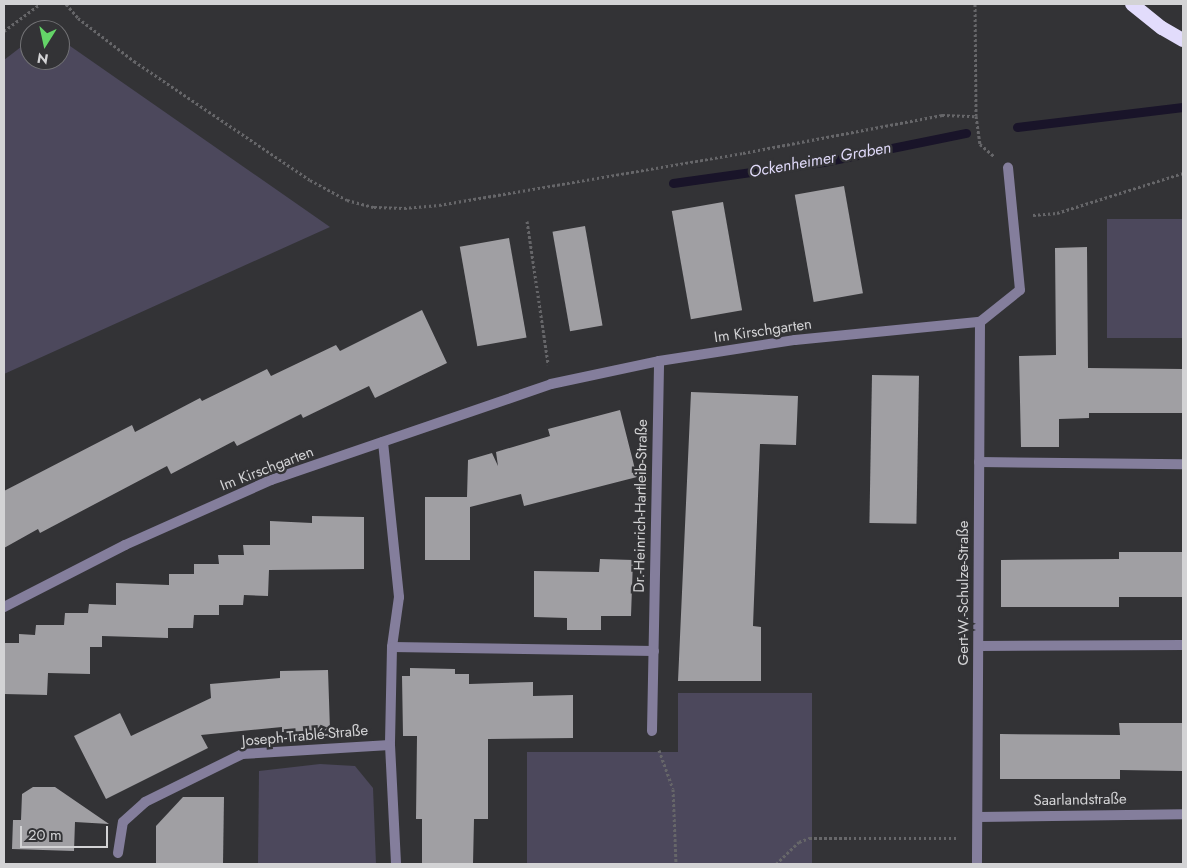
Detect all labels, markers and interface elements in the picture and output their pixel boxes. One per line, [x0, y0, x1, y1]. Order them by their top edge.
north arrow [20, 20, 70, 70]
text: N [35, 48, 50, 70]
water label: Ockenheimer Graben [747, 138, 893, 182]
street label: Im Kirschgarten [713, 315, 813, 347]
street label: Dr.-Heinrich-Hartleib-Straße [630, 419, 652, 593]
street label: Im Kirschgarten [218, 443, 316, 495]
street label: Gert-W.-Schulze-Straße [955, 521, 973, 665]
street label: Joseph-Trablé-Straße [241, 722, 369, 750]
street label: Saarlandstraße [1033, 790, 1127, 810]
scale bar [22, 816, 110, 848]
text: 20 m [28, 824, 62, 846]

